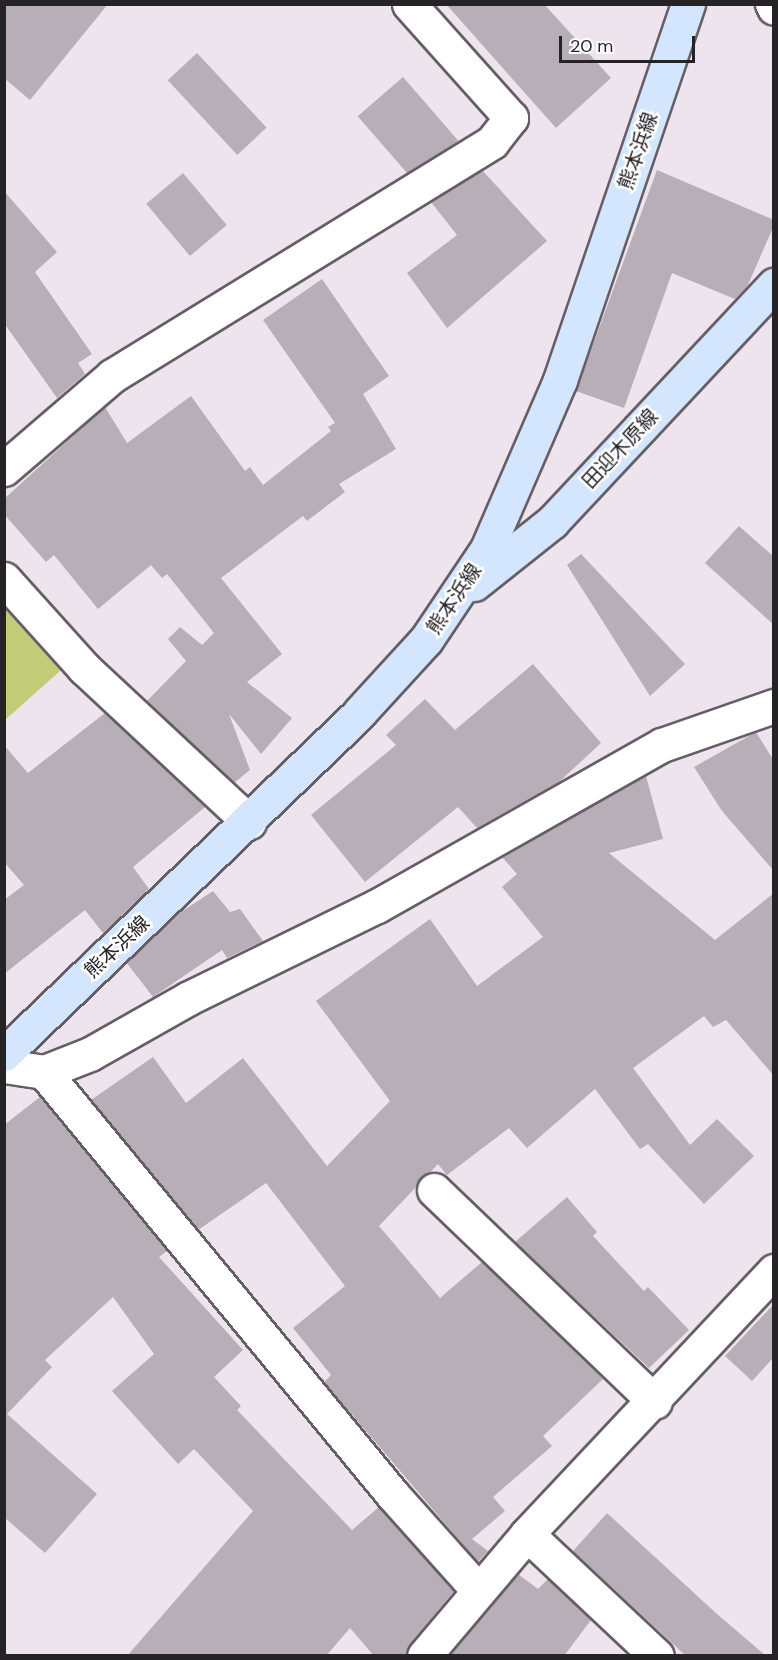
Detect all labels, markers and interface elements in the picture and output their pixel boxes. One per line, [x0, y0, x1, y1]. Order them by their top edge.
scale bar [562, 24, 698, 62]
text: 20 m [570, 34, 613, 58]
street label: 熊本浜線 [614, 109, 662, 193]
street label: 田迎木原線 [577, 404, 663, 494]
street label: 熊本浜線 [422, 559, 486, 639]
street label: 熊本浜線 [80, 911, 154, 983]

